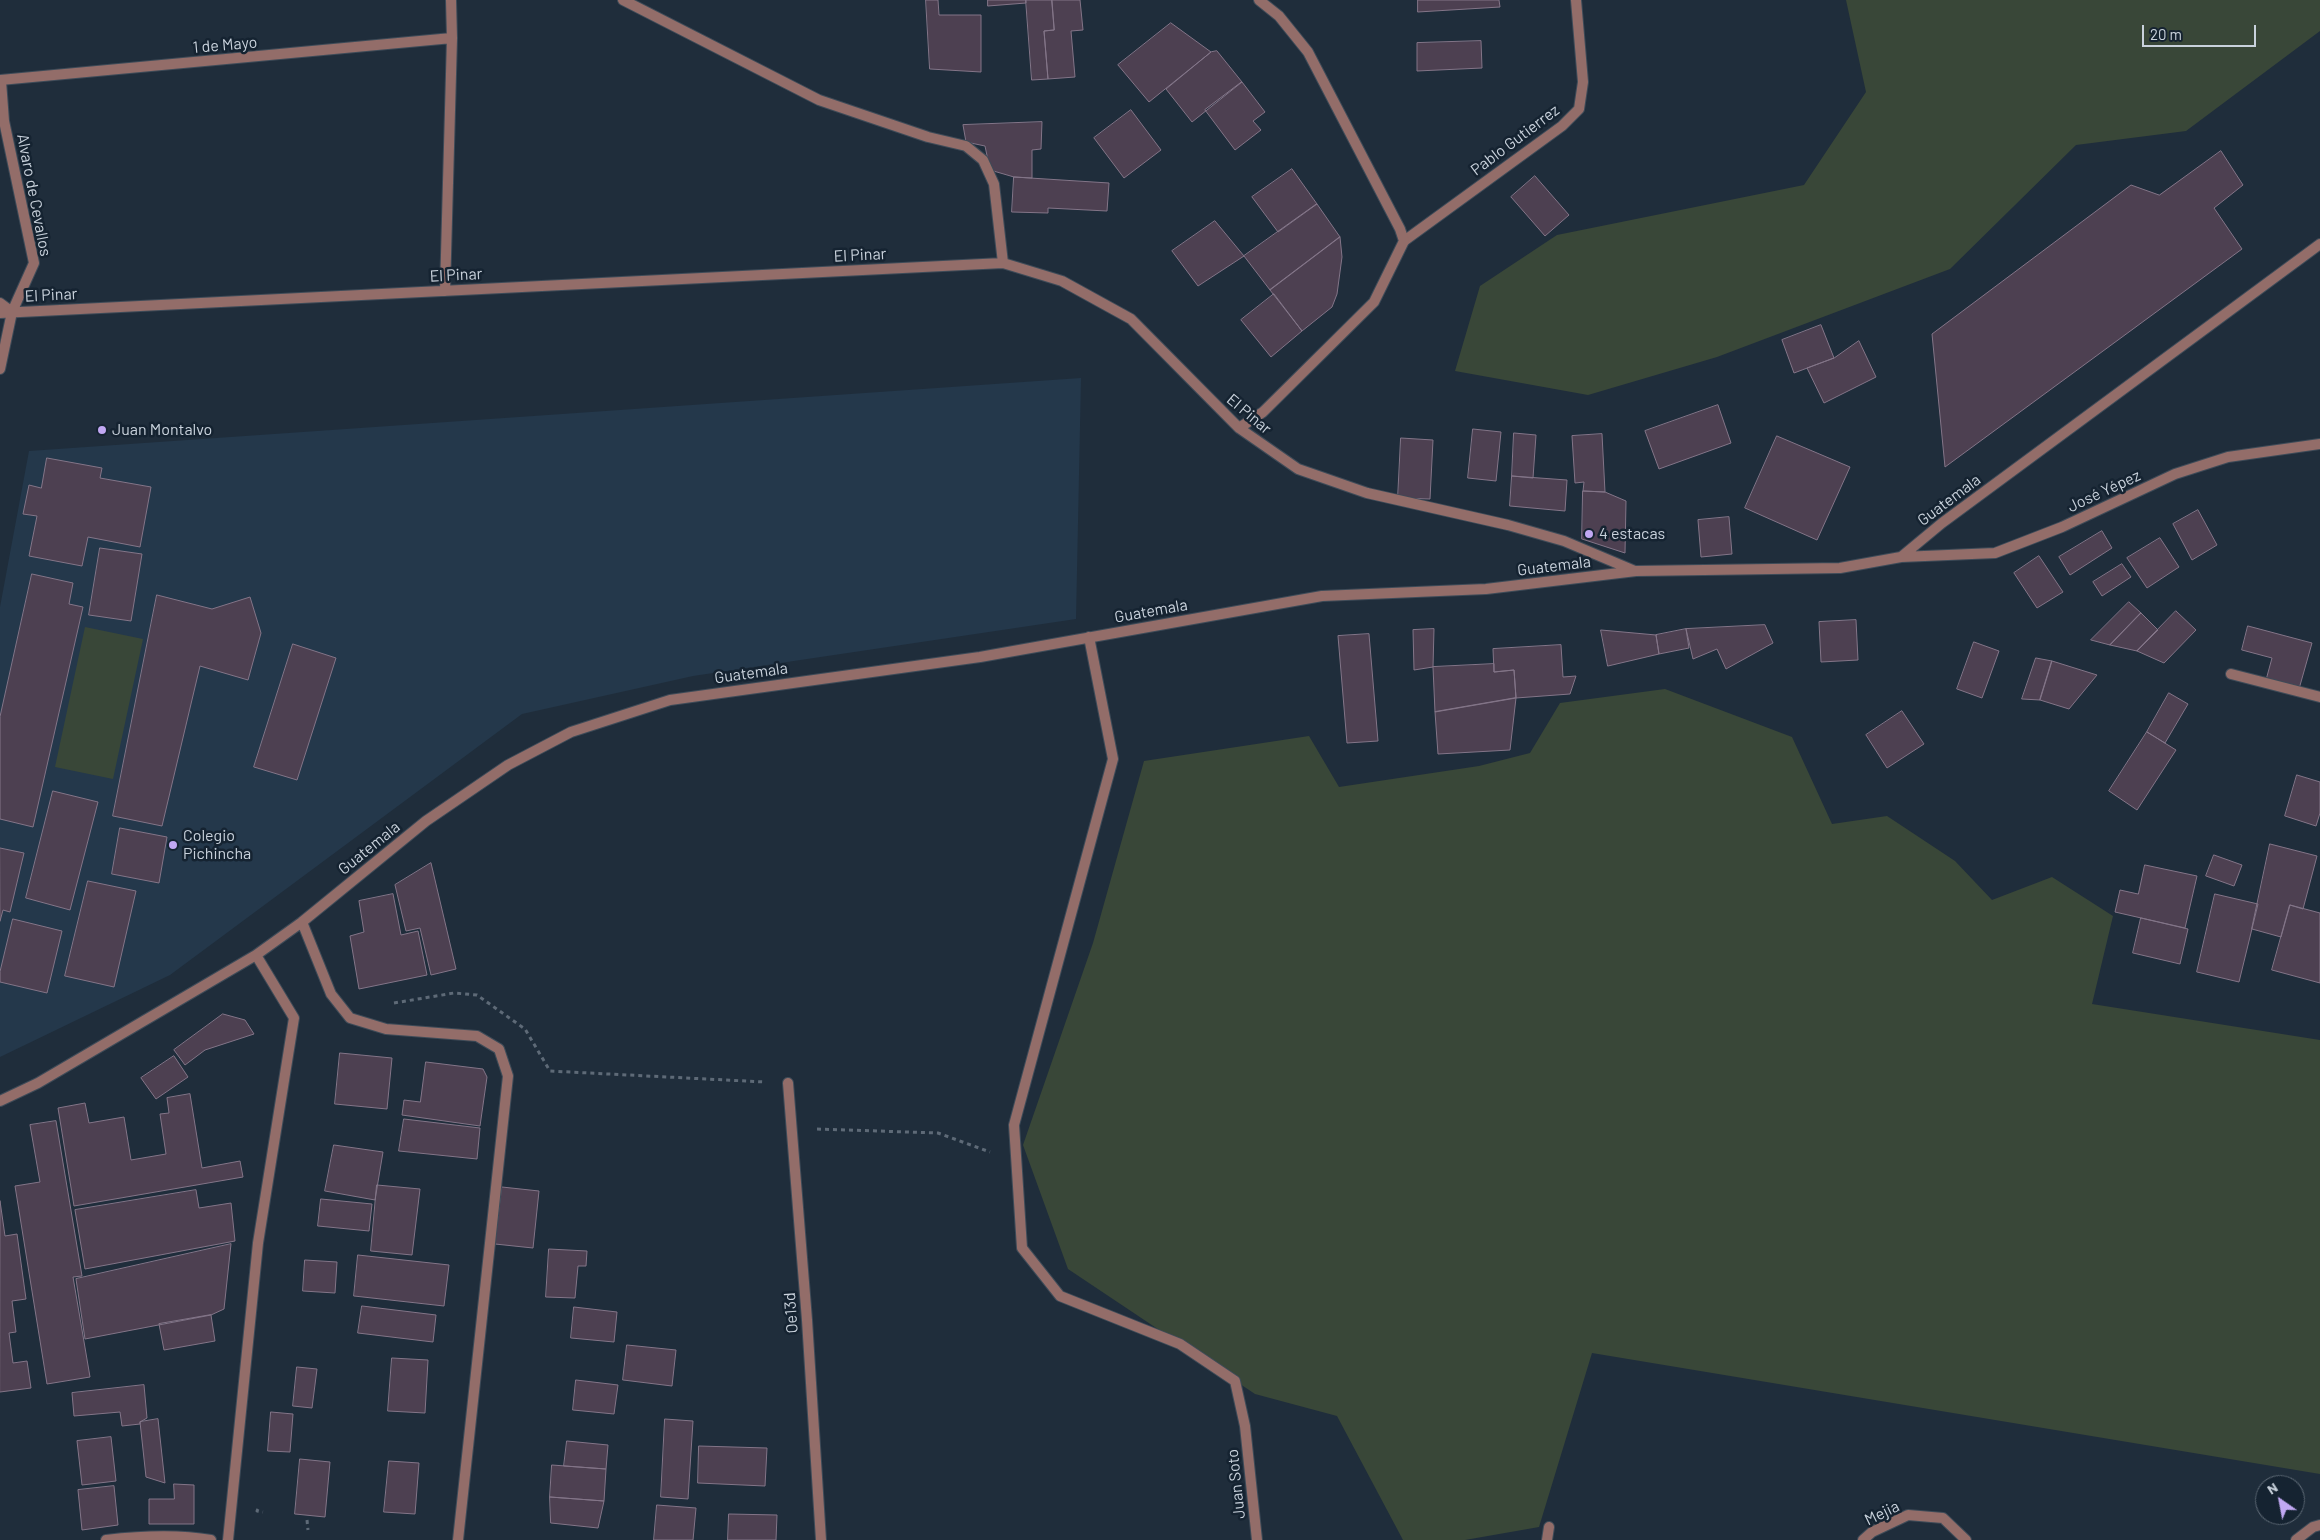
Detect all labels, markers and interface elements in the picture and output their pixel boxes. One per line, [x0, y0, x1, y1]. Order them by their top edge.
scale bar [2145, 15, 2259, 47]
text: 20 m [2150, 25, 2182, 43]
street label: 1 de Mayo [192, 33, 258, 57]
street label: Pablo Gutierrez [1467, 100, 1563, 180]
street label: Alvaro de Cevallos [13, 132, 55, 258]
street label: El Pinar [833, 244, 887, 266]
street label: El Pinar [429, 264, 483, 286]
street label: El Pinar [24, 284, 78, 306]
street label: El Pinar [1223, 390, 1275, 438]
place label: Juan Montalvo [112, 420, 212, 440]
marker: Juan Montalvo [96, 424, 108, 436]
street label: José Yépez [2064, 466, 2144, 516]
street label: Guatemala [1914, 470, 1984, 530]
place label: 4 estacas [1599, 524, 1665, 544]
marker: 4 estacas [1583, 528, 1595, 540]
street label: Guatemala [1516, 552, 1592, 580]
street label: Guatemala [1113, 595, 1189, 627]
street label: Guatemala [713, 658, 789, 688]
street label: Guatemala [334, 817, 404, 879]
place label: Colegio Pichincha [183, 826, 251, 864]
marker: Colegio Pichincha [167, 839, 179, 851]
street label: Oe13d [780, 1292, 802, 1334]
street label: Juan Soto [1223, 1448, 1249, 1520]
north arrow [2255, 1475, 2305, 1525]
text: N [2264, 1478, 2281, 1498]
street label: Mejia [1862, 1496, 1902, 1530]

